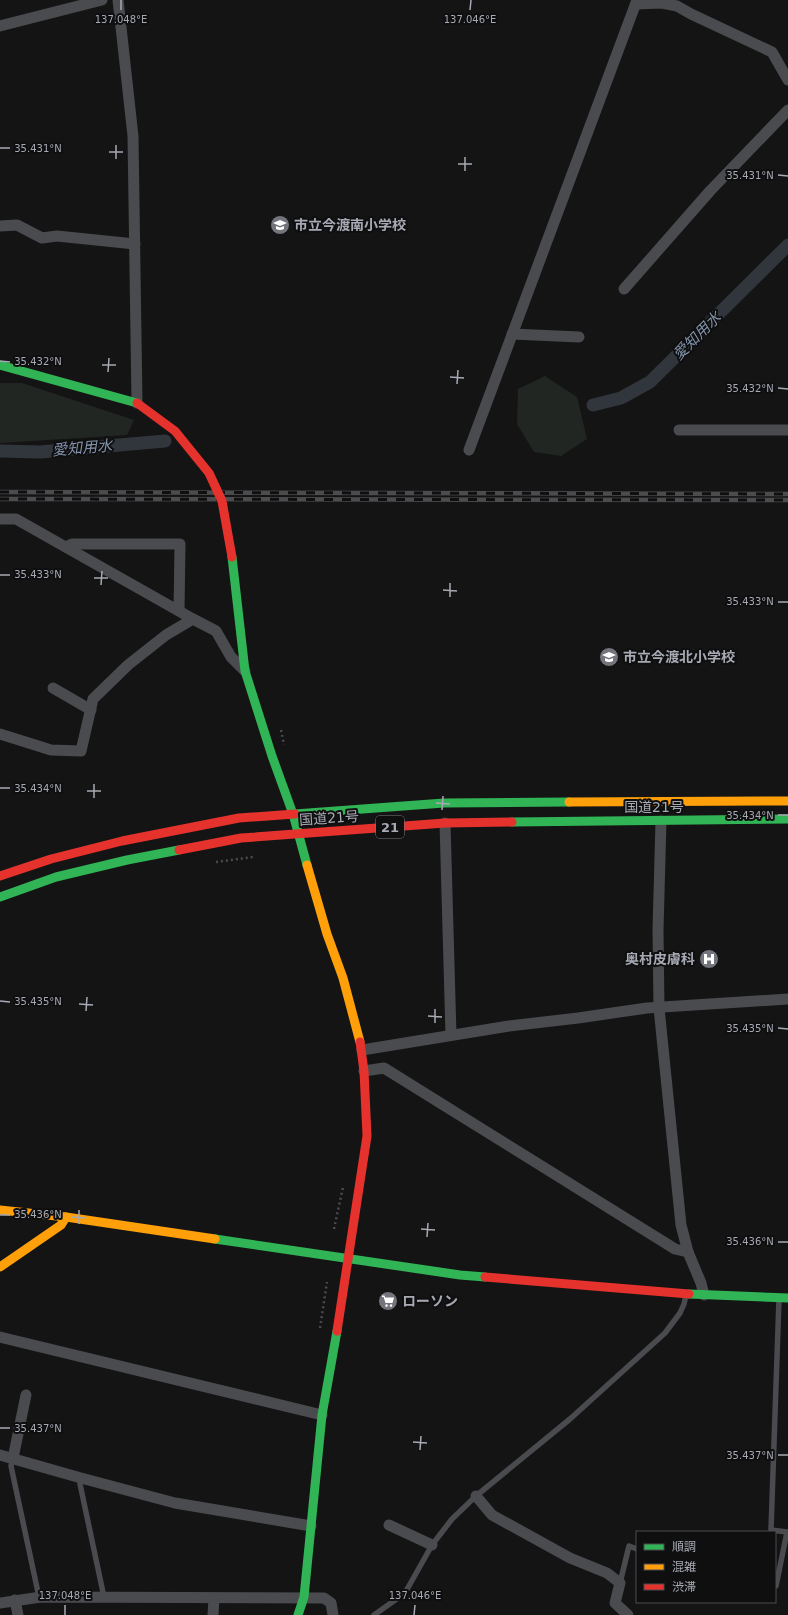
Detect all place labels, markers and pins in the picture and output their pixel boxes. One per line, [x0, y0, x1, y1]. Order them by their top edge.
school or university icon: 市立今渡南小学校 [269, 214, 291, 236]
place label: 市立今渡南小学校 [294, 217, 406, 233]
school or university icon: 市立今渡北小学校 [598, 646, 620, 668]
place label: 市立今渡北小学校 [623, 649, 735, 665]
hospital icon: 奥村皮膚科 [698, 948, 720, 970]
place label: 奥村皮膚科 [625, 951, 695, 967]
supermarket icon: ローソン [377, 1290, 399, 1312]
place label: ローソン [402, 1293, 458, 1309]

